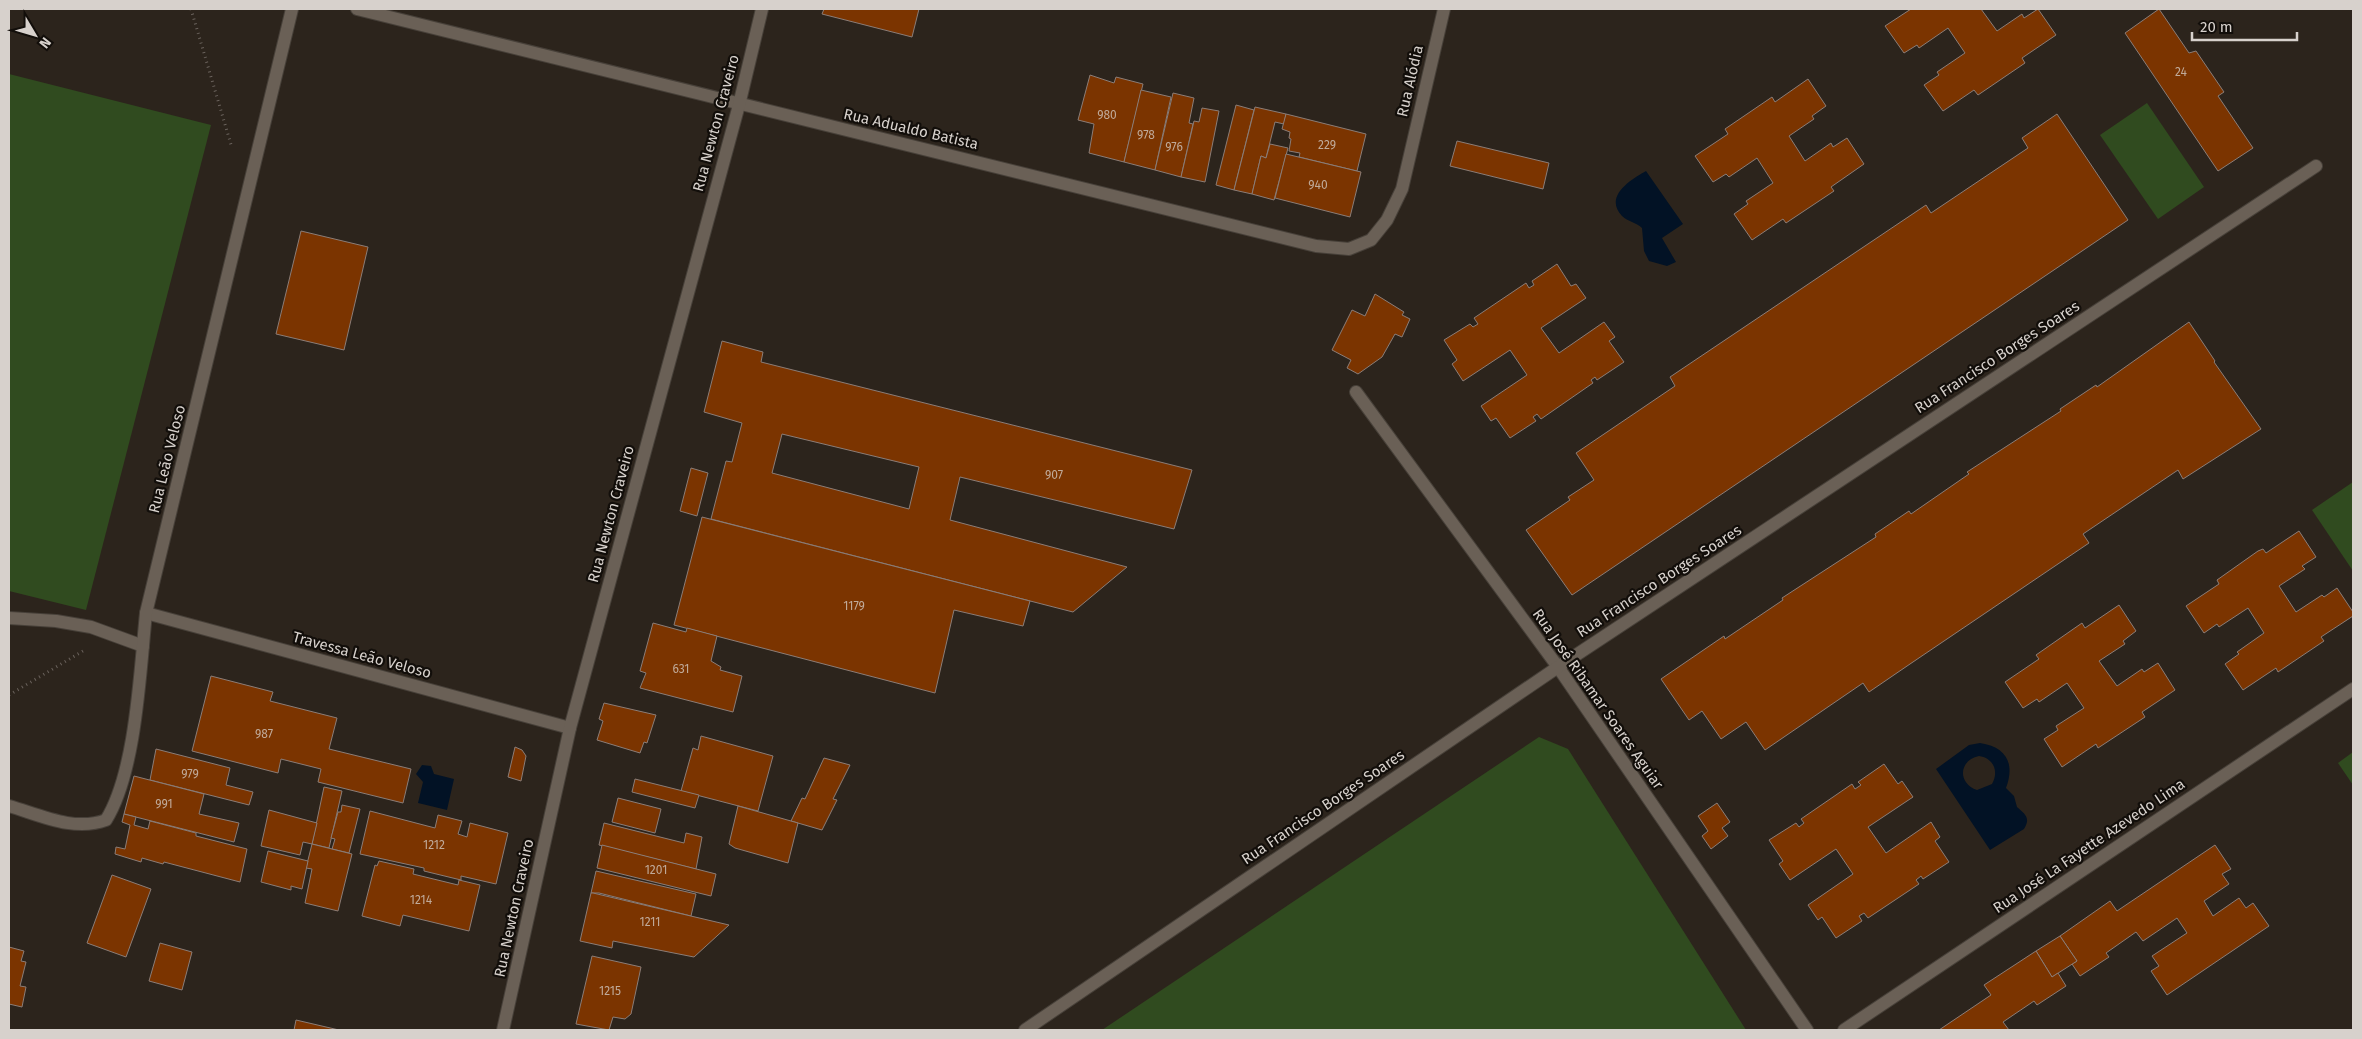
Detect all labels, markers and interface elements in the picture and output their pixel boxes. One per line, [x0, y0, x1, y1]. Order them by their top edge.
north arrow [10, 10, 60, 60]
scale bar [2192, 10, 2297, 42]
text: 20 m [2200, 18, 2233, 36]
text: N [35, 34, 54, 52]
street label: Rua Alódia [1393, 43, 1427, 119]
street label: Rua Newton Craveiro [689, 53, 743, 193]
house number: 24 [2175, 65, 2188, 79]
street label: Rua Adualdo Batista [842, 105, 980, 153]
house number: 980 [1097, 108, 1117, 122]
house number: 978 [1137, 128, 1155, 142]
house number: 229 [1318, 138, 1336, 152]
house number: 976 [1165, 140, 1183, 154]
house number: 940 [1308, 178, 1328, 192]
street label: Rua Francisco Borges Soares [1911, 297, 2083, 417]
street label: Rua Leão Veloso [145, 403, 189, 515]
street label: Rua Newton Craveiro [584, 444, 638, 584]
house number: 907 [1045, 468, 1063, 482]
street label: Rua Francisco Borges Soares [1573, 521, 1745, 641]
house number: 1179 [843, 599, 865, 613]
street label: Rua José Ribamar Soares Aguiar [1529, 605, 1667, 793]
street label: Travessa Leão Veloso [291, 628, 433, 682]
house number: 631 [672, 662, 690, 676]
house number: 987 [255, 727, 273, 741]
street label: Rua Francisco Borges Soares [1238, 746, 1408, 868]
house number: 979 [181, 767, 199, 781]
street label: Rua José La Fayette Azevedo Lima [1990, 775, 2188, 917]
house number: 991 [155, 797, 173, 811]
street label: Rua Newton Craveiro [491, 837, 537, 979]
house number: 1212 [423, 838, 445, 852]
house number: 1201 [645, 863, 667, 877]
house number: 1214 [410, 893, 433, 907]
house number: 1211 [639, 915, 661, 929]
house number: 1215 [599, 984, 621, 998]

